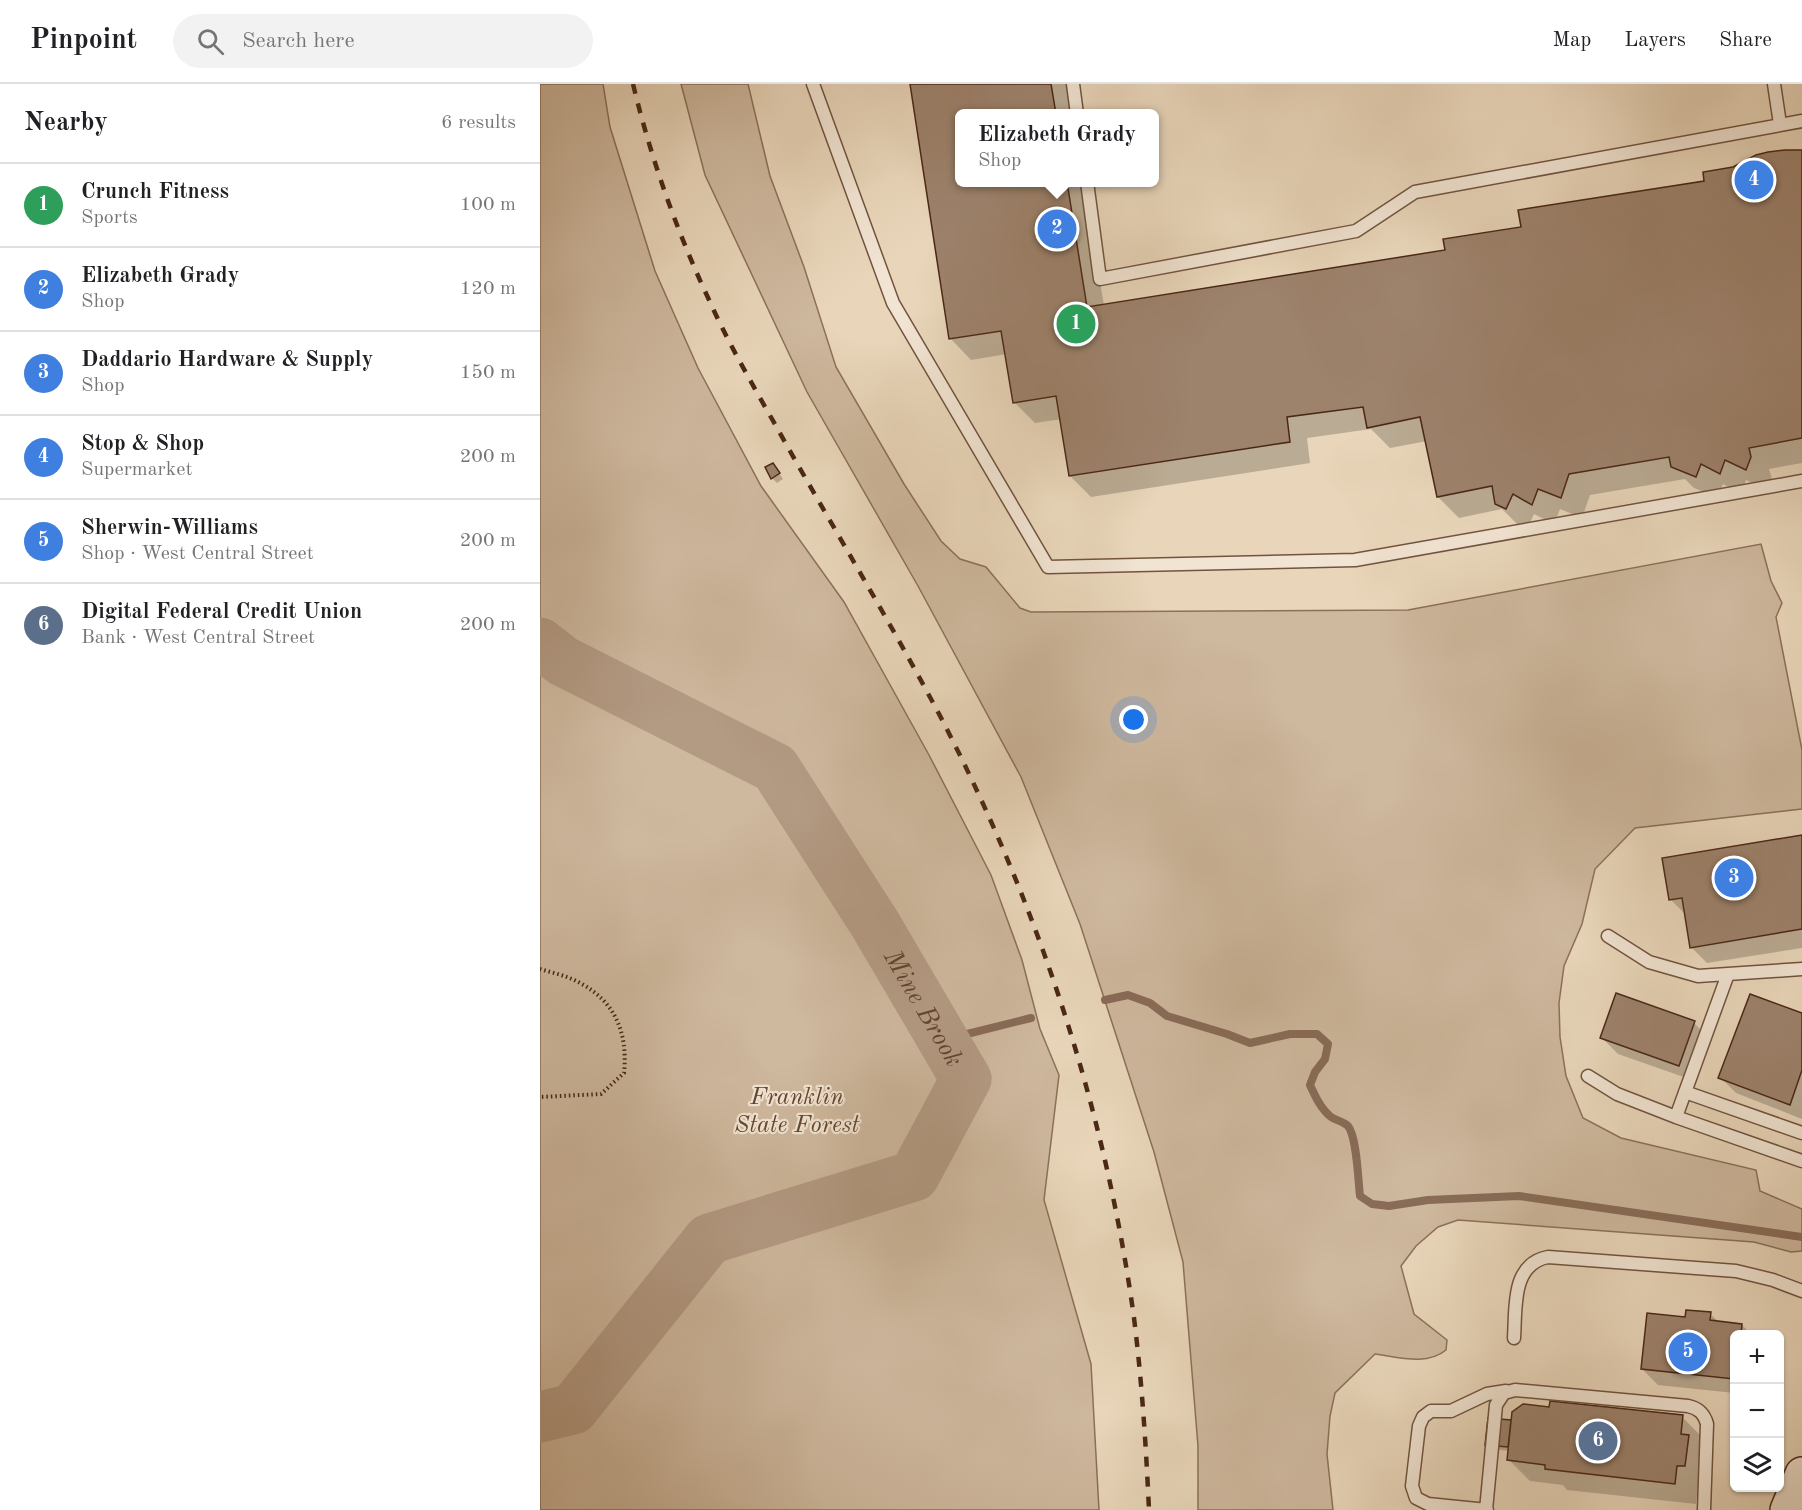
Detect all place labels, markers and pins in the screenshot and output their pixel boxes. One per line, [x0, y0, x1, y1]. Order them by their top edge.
pin: 4 [1734, 158, 1774, 202]
pin: 2 [1038, 206, 1076, 252]
pin: 1 [1056, 302, 1096, 346]
pin: 3 [1714, 856, 1754, 900]
pin: 5 [1668, 1330, 1708, 1374]
pin: 6 [1578, 1418, 1618, 1464]

